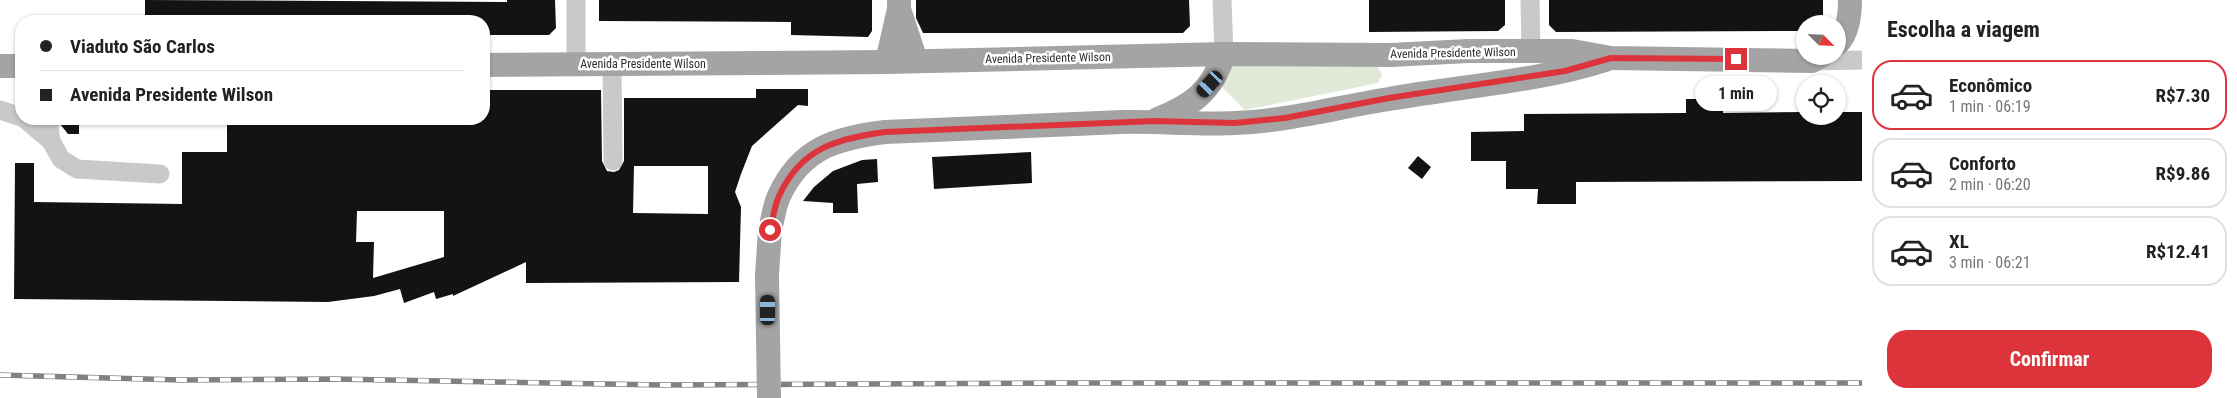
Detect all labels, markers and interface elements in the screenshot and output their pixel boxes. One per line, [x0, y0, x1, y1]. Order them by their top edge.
north arrow [1796, 15, 1846, 65]
map controls [1796, 15, 1846, 125]
text: Escolha a viagem [1887, 17, 2040, 42]
text: Viaduto São Carlos [70, 35, 215, 58]
street label: Avenida Presidente Wilson [1390, 45, 1516, 61]
route end [1725, 48, 1747, 70]
street label: Avenida Presidente Wilson [985, 50, 1111, 66]
street label: Avenida Presidente Wilson [580, 57, 706, 71]
car [1194, 68, 1225, 100]
icon: car [1889, 73, 1934, 118]
text: Econômico [1949, 74, 2032, 97]
button: locate [1796, 75, 1846, 125]
callout: 1 min [1695, 76, 1777, 112]
text: Avenida Presidente Wilson [70, 83, 273, 106]
text: 1 min [1718, 84, 1754, 103]
text: R$7.30 [2156, 84, 2210, 107]
text: 1 min · 06:19 [1949, 97, 2031, 116]
icon: car [1889, 151, 1934, 196]
text: Conforto [1949, 152, 2016, 175]
text: R$9.86 [2156, 162, 2210, 185]
text: 2 min · 06:20 [1949, 175, 2031, 194]
route start [759, 219, 781, 241]
icon: car [1889, 229, 1934, 274]
text: XL [1949, 230, 1969, 253]
text: R$12.41 [2146, 240, 2210, 263]
text: 3 min · 06:21 [1949, 253, 2031, 272]
car [760, 295, 775, 325]
button: Confirmar [1887, 330, 2212, 388]

